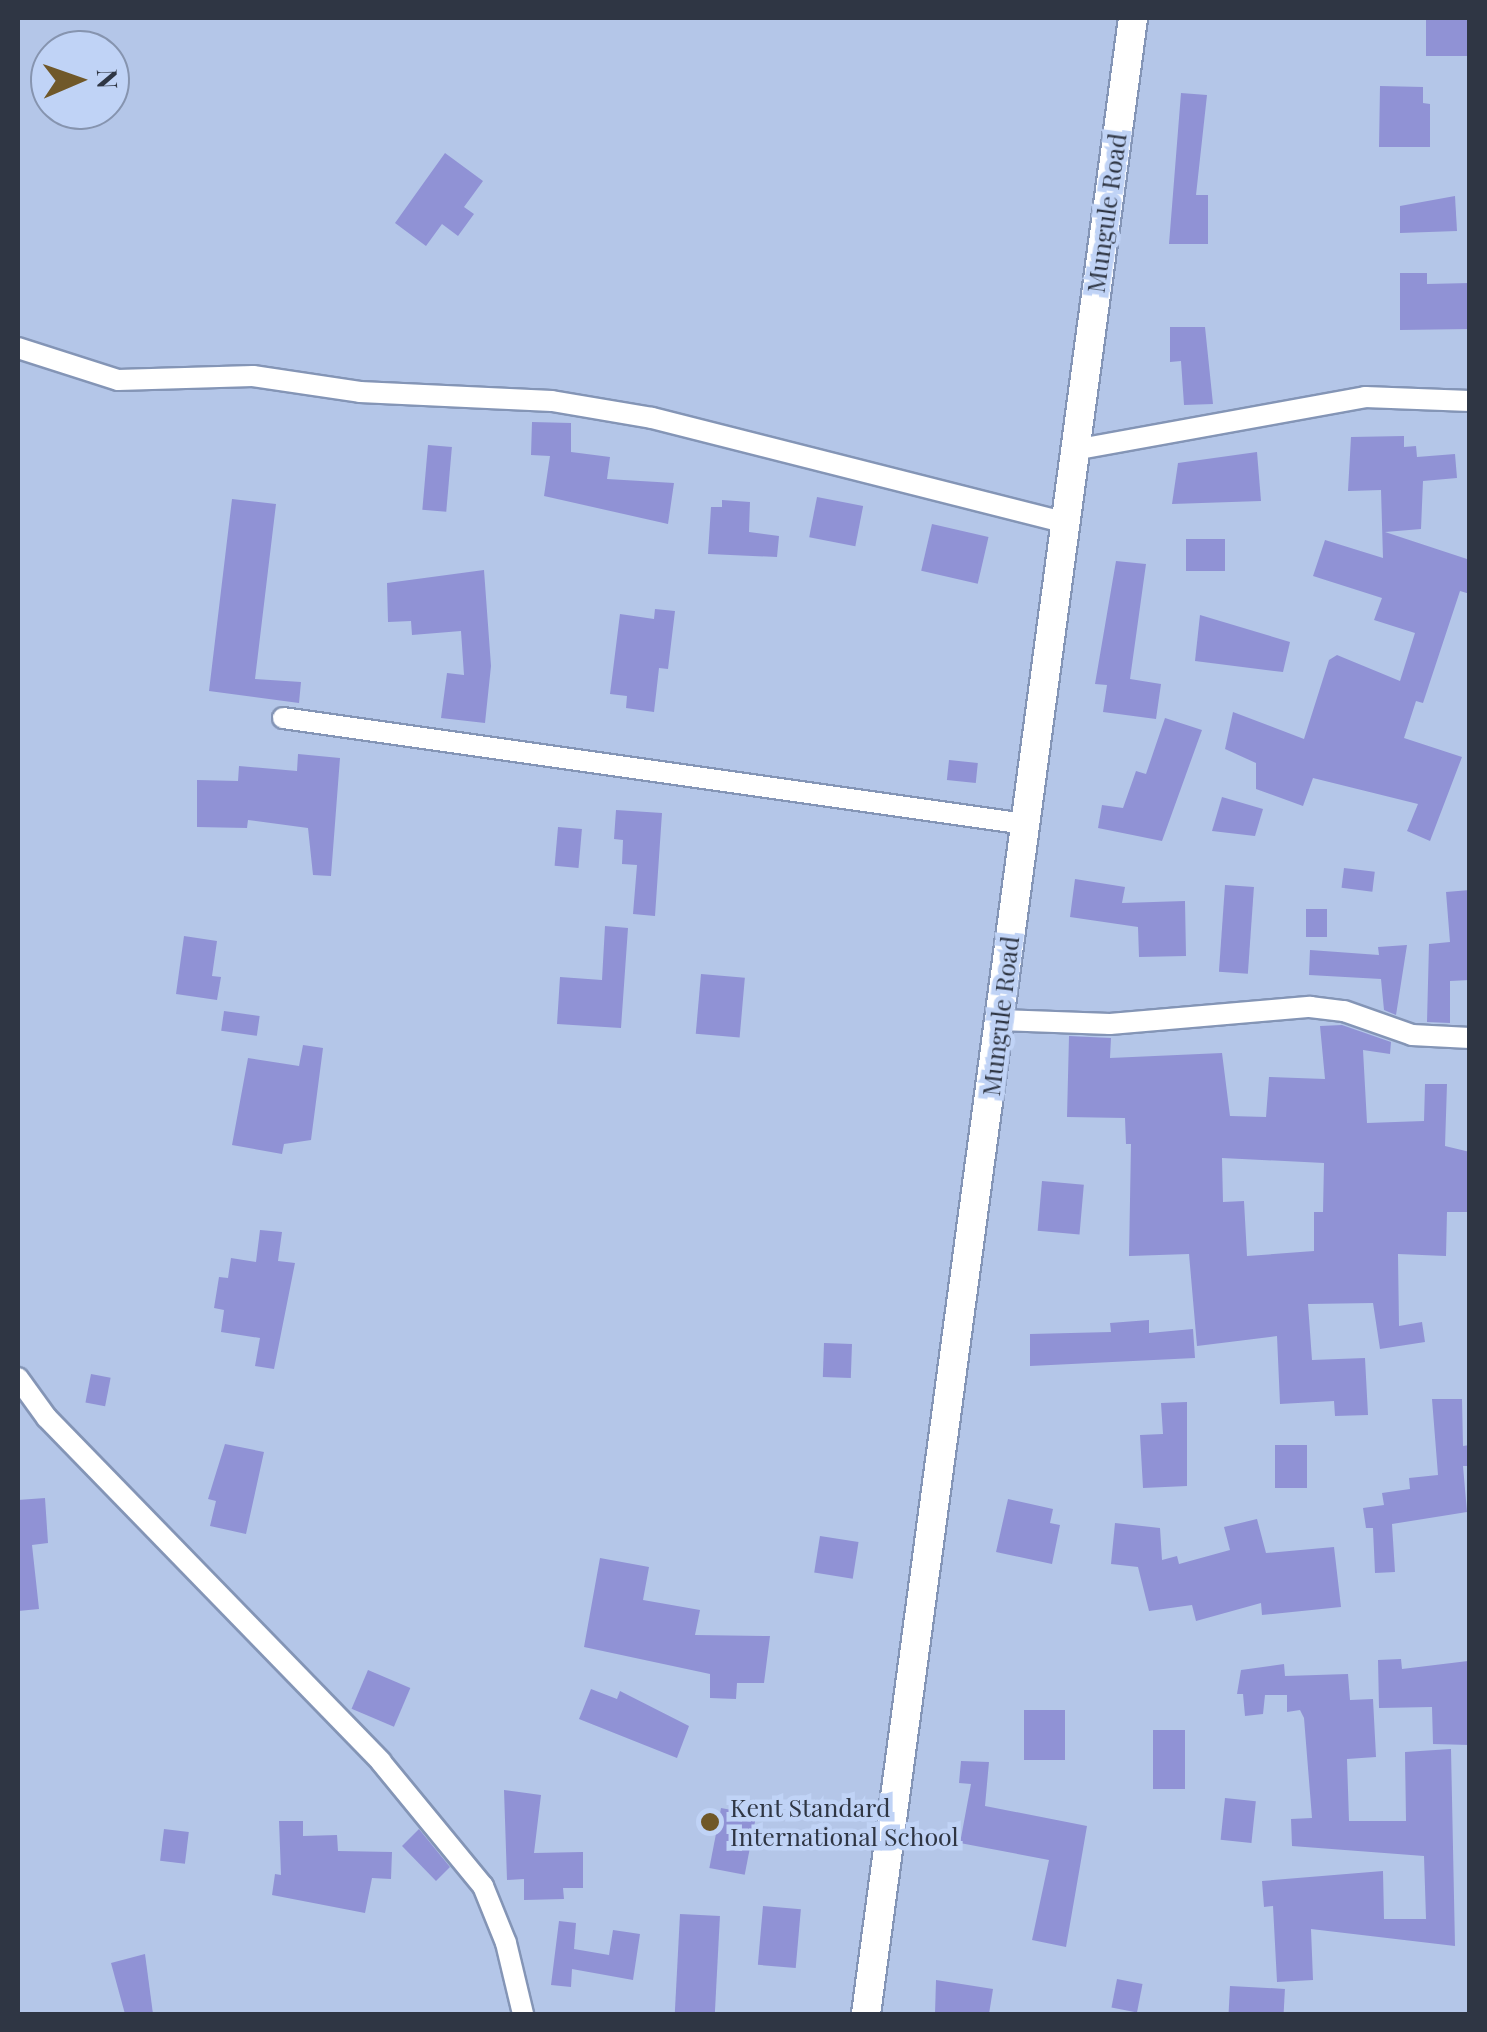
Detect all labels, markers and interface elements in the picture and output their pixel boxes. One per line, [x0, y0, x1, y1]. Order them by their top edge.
north arrow [30, 30, 130, 130]
text: N [90, 68, 127, 90]
street label: Mungule Road [1080, 131, 1132, 295]
street label: Mungule Road [975, 934, 1025, 1098]
place label: Kent Standard International School [730, 1793, 959, 1852]
marker: Kent Standard International School [699, 1811, 721, 1833]

